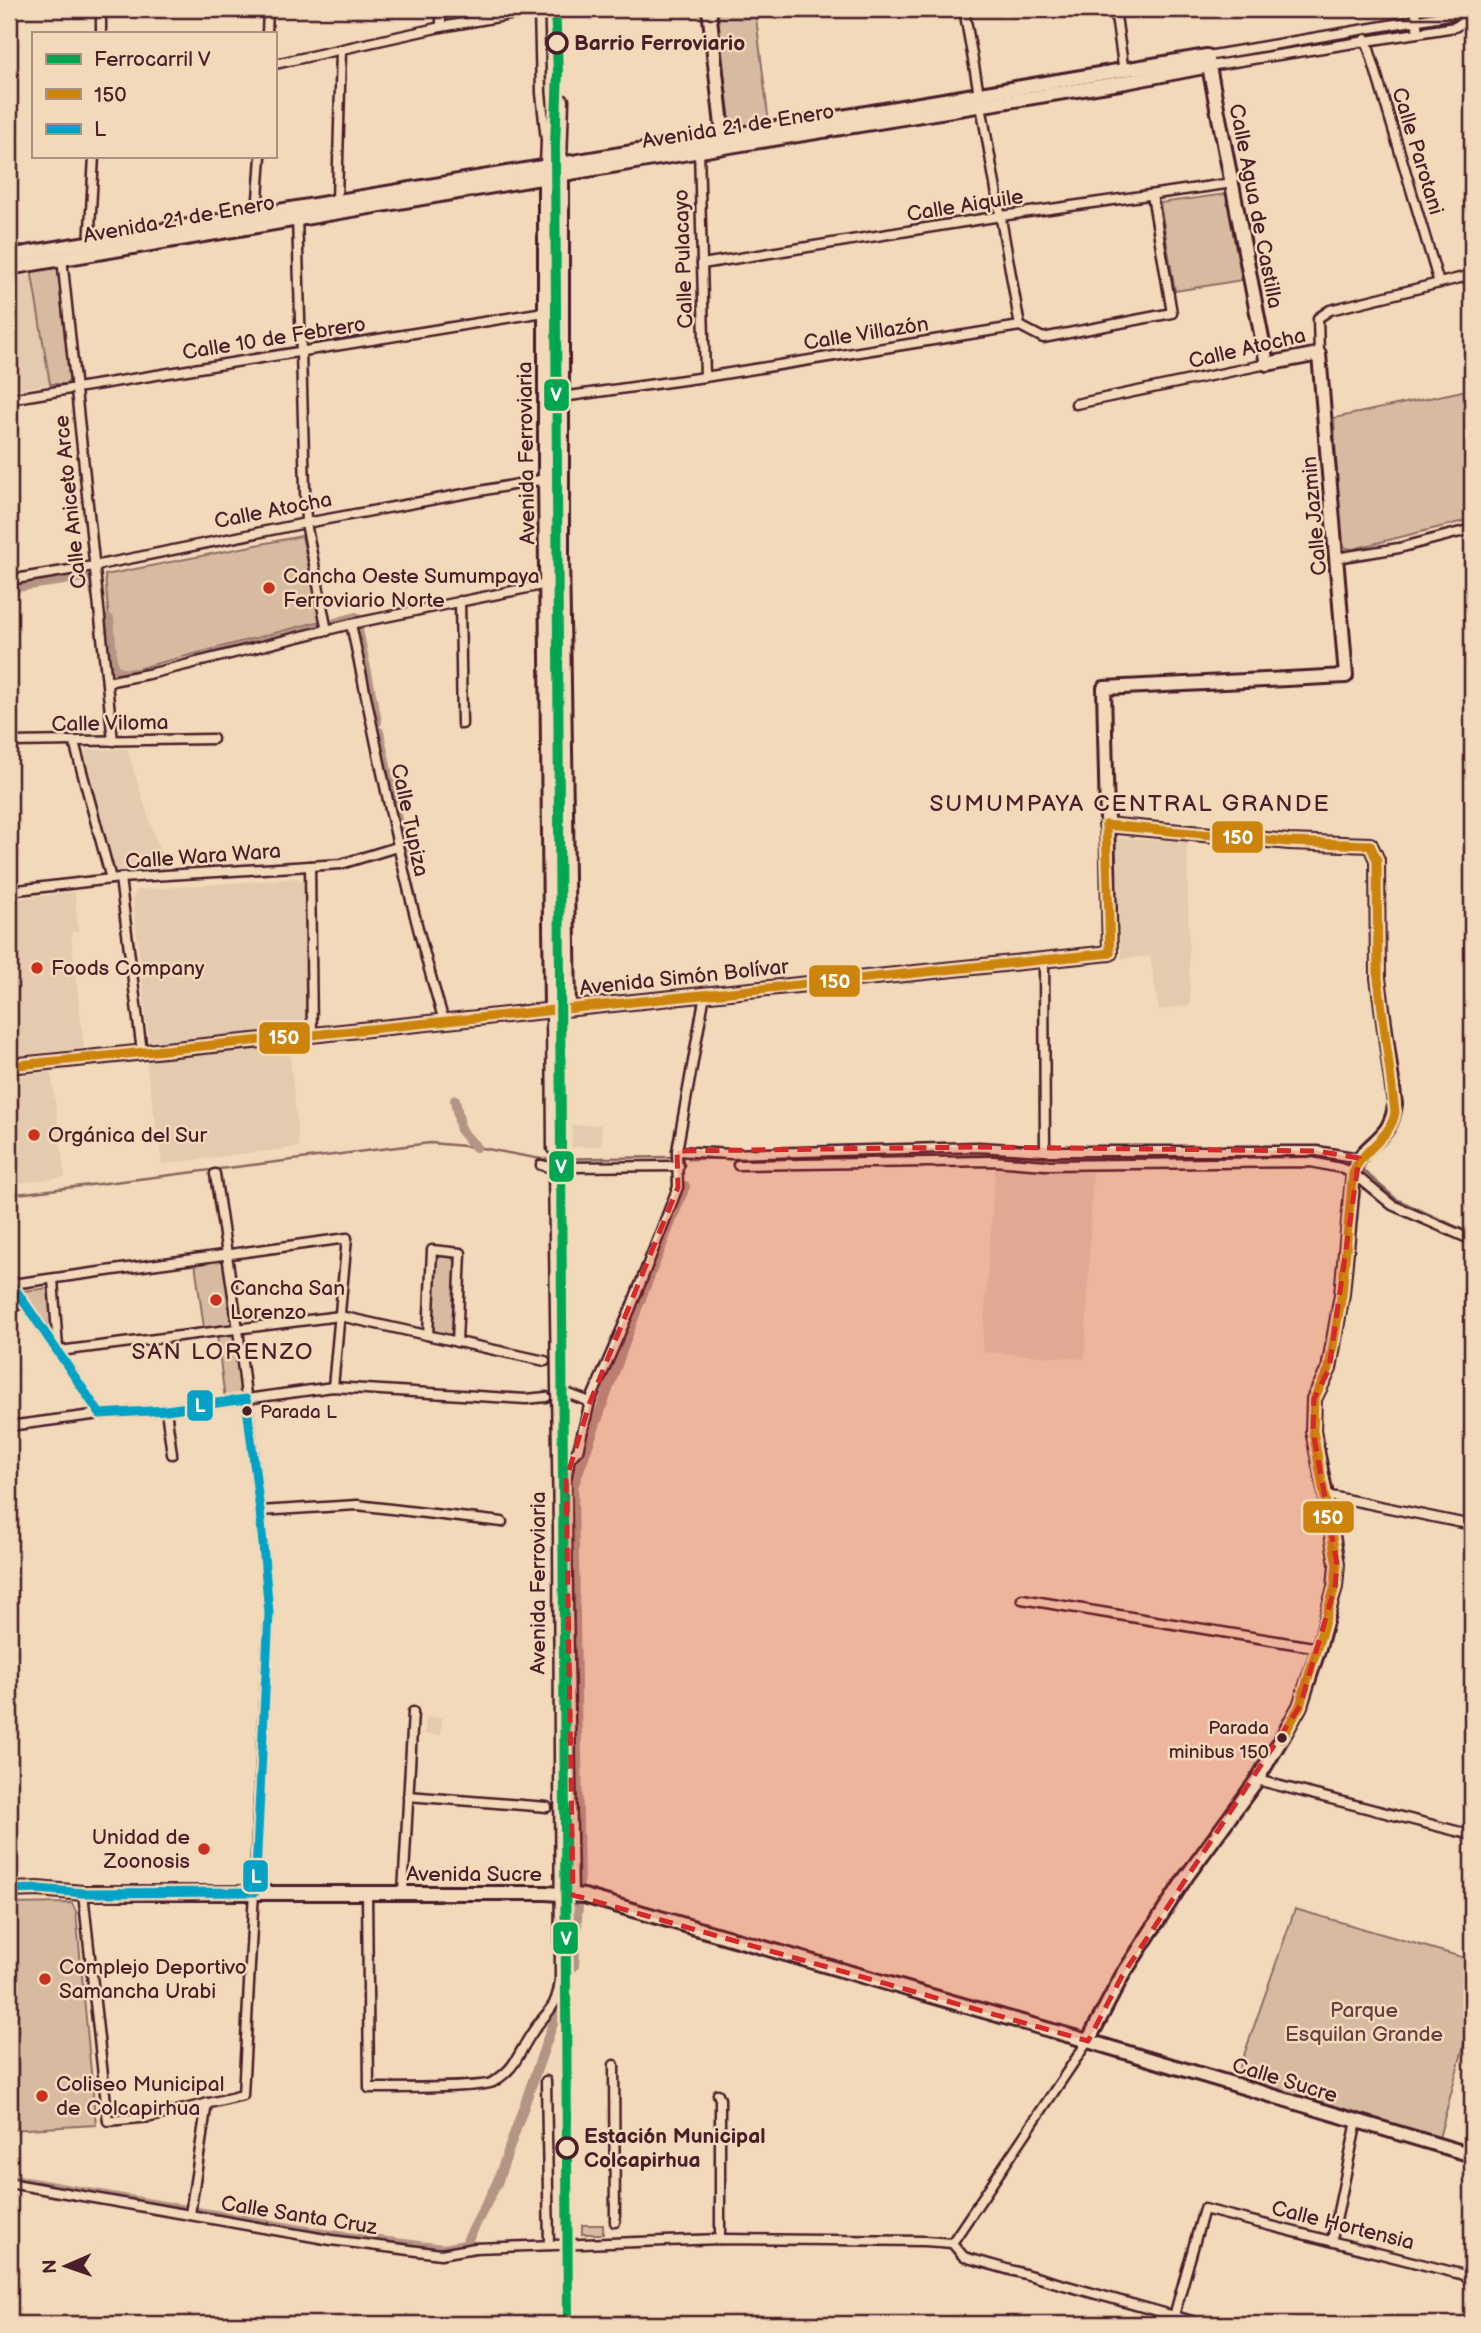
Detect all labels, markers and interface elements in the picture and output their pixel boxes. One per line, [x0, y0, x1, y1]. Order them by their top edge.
place label: Barrio Ferroviario [574, 31, 745, 56]
legend [32, 32, 276, 158]
marker: Barrio Ferroviario [546, 32, 568, 54]
text: Ferrocarril V [94, 47, 211, 72]
text: 150 [94, 83, 127, 108]
street label: Calle Parotani [1386, 85, 1449, 218]
street label: Avenida 21 de Enero [640, 99, 836, 154]
street label: Calle Agua de Castilla [1223, 102, 1288, 310]
text: L [94, 117, 106, 142]
street label: Calle Aiquile [905, 184, 1025, 227]
street label: Calle Pulacayo [669, 189, 698, 329]
street label: Avenida 21 de Enero [81, 190, 277, 249]
street label: Calle Villazón [802, 311, 930, 356]
street label: Calle 10 de Febrero [181, 312, 368, 365]
street label: Calle Atocha [1186, 323, 1308, 374]
street label: Avenida Ferroviaria [512, 361, 541, 545]
line badge: V [543, 378, 570, 412]
text: V [550, 384, 562, 407]
street label: Calle Aniceto Arce [49, 414, 92, 590]
street label: Calle Jazmin [1297, 455, 1332, 577]
street label: Calle Atocha [212, 487, 334, 534]
place label: Cancha Oeste Sumumpaya Ferroviario Norte [283, 564, 540, 613]
marker: Cancha Oeste Sumumpaya Ferroviario Norte [261, 580, 277, 596]
street label: Calle Viloma [51, 710, 169, 737]
street label: Calle Tupiza [385, 761, 434, 879]
district label: SUMUMPAYA CENTRAL GRANDE [929, 790, 1331, 818]
line badge: 150 [1211, 820, 1264, 854]
text: 150 [1223, 827, 1253, 850]
street label: Calle Wara Wara [124, 839, 282, 874]
street label: Avenida Simón Bolívar [578, 954, 790, 1001]
place label: Foods Company [51, 956, 205, 981]
marker: Foods Company [29, 960, 45, 976]
line badge: 150 [808, 964, 861, 998]
text: 150 [820, 971, 850, 994]
line badge: 150 [258, 1021, 311, 1055]
text: 150 [269, 1027, 299, 1050]
place label: Orgánica del Sur [48, 1123, 208, 1148]
marker: Orgánica del Sur [26, 1127, 42, 1143]
line badge: V [548, 1150, 575, 1183]
text: V [555, 1156, 567, 1179]
place label: Cancha San Lorenzo [230, 1276, 345, 1325]
marker: Cancha San Lorenzo [208, 1292, 224, 1308]
district label: SAN LORENZO [131, 1338, 315, 1366]
line badge: L [186, 1389, 214, 1422]
text: L [195, 1395, 206, 1418]
place label: Parada L [260, 1401, 337, 1424]
marker: Parada L [240, 1404, 254, 1418]
street label: Avenida Ferroviaria [526, 1491, 551, 1675]
line badge: 150 [1302, 1500, 1355, 1534]
text: 150 [1313, 1507, 1343, 1530]
place label: Parada minibus 150 [1169, 1717, 1269, 1764]
marker: Parada minibus 150 [1275, 1731, 1289, 1745]
place label: Unidad de Zoonosis [92, 1825, 190, 1874]
marker: Unidad de Zoonosis [196, 1841, 212, 1857]
line badge: L [242, 1859, 269, 1893]
street label: Avenida Sucre [406, 1862, 542, 1887]
text: L [251, 1866, 262, 1889]
line badge: V [552, 1921, 579, 1955]
text: V [560, 1928, 572, 1951]
place label: Complejo Deportivo Samancha Urabi [59, 1955, 247, 2004]
marker: Complejo Deportivo Samancha Urabi [37, 1971, 53, 1987]
park label: Parque Esquilan Grande [1285, 1998, 1443, 2047]
street label: Calle Sucre [1229, 2053, 1341, 2108]
place label: Coliseo Municipal de Colcapirhua [56, 2072, 224, 2121]
marker: Coliseo Municipal de Colcapirhua [34, 2088, 50, 2104]
place label: Estación Municipal Colcapirhua [584, 2124, 765, 2173]
marker: Estación Municipal Colcapirhua [556, 2137, 578, 2159]
street label: Calle Santa Cruz [219, 2191, 380, 2240]
street label: Calle Hortensia [1269, 2196, 1417, 2255]
north arrow [32, 2232, 102, 2302]
text: N [39, 2259, 62, 2274]

